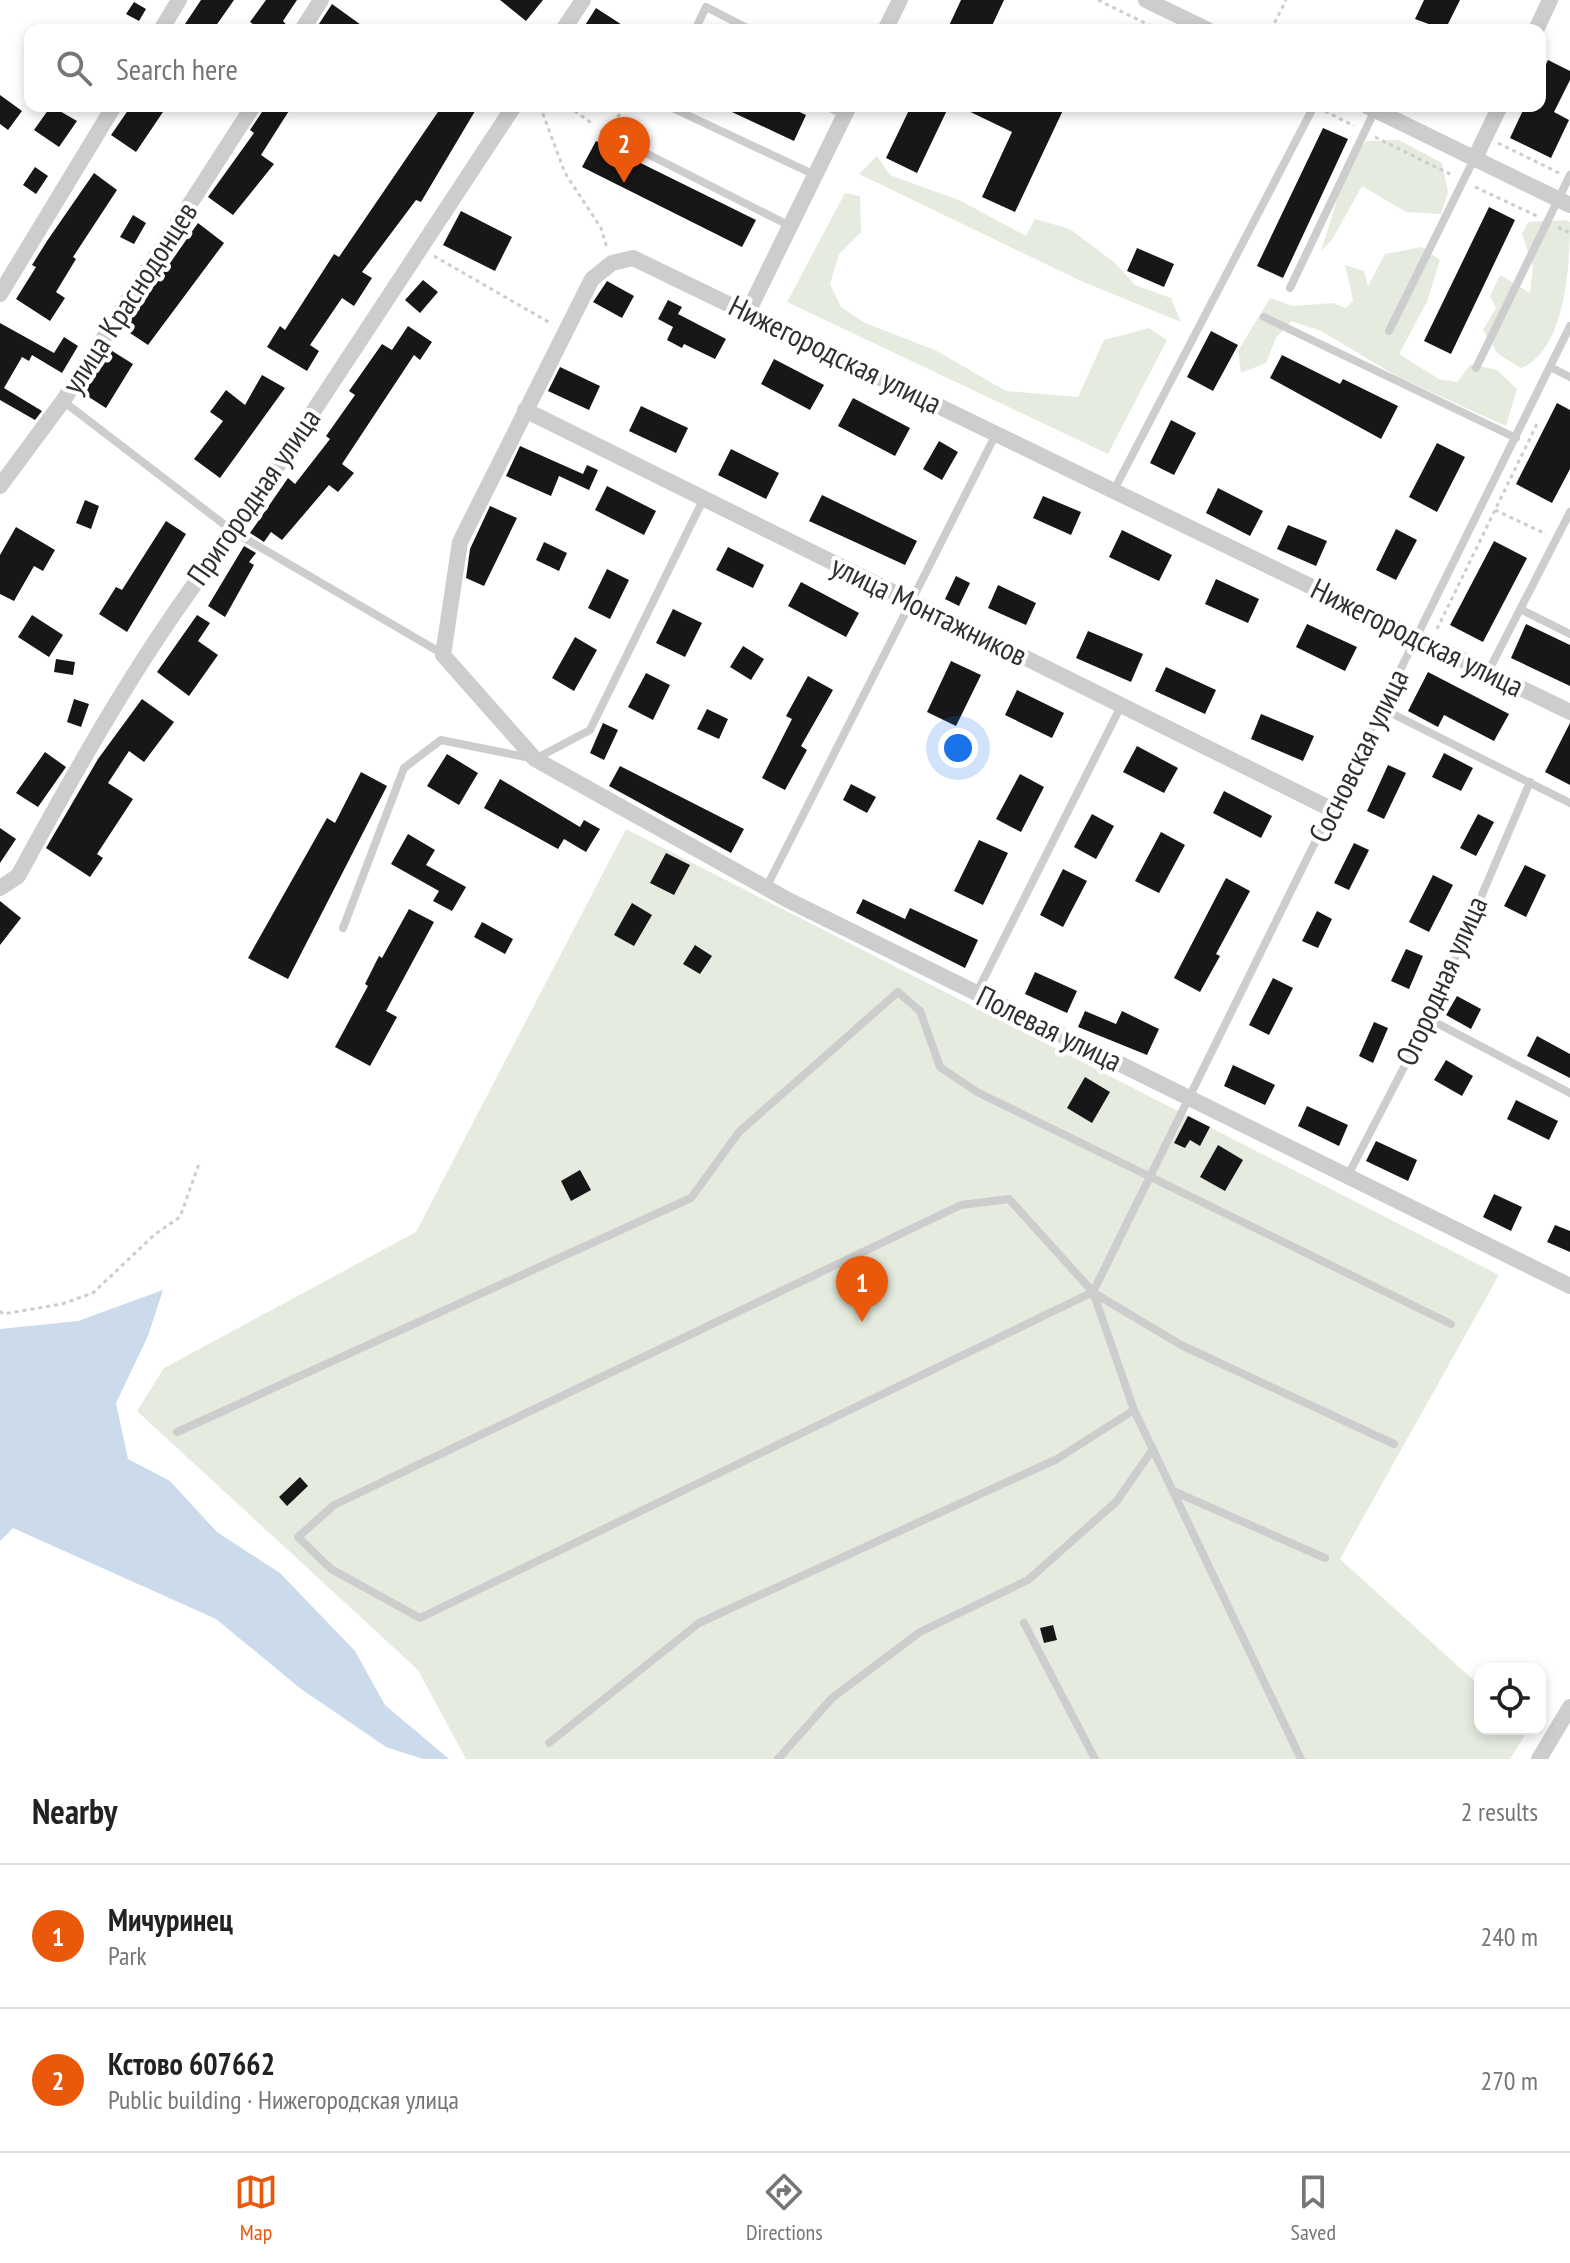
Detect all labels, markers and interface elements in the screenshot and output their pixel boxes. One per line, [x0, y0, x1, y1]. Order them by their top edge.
search box [24, 24, 1546, 112]
icon: search [52, 46, 96, 90]
text: Search here [116, 49, 238, 88]
pin: 2 [598, 117, 650, 183]
street label: улица Краснодонцев [52, 194, 205, 401]
street label: Нижегородская улица [723, 285, 948, 422]
street label: Пригородная улица [177, 400, 328, 592]
street label: улица Монтажников [825, 545, 1034, 674]
street label: Нижегородская улица [1305, 568, 1530, 705]
street label: Сосновская улица [1299, 662, 1416, 848]
your location [938, 728, 978, 768]
street label: Огородная улица [1386, 890, 1495, 1071]
street label: Полевая улица [971, 976, 1129, 1080]
pin: 1 [836, 1256, 888, 1322]
map controls [1474, 1663, 1546, 1735]
button: locate [1474, 1663, 1546, 1735]
text: Nearby [32, 1789, 117, 1833]
text: 2 results [1461, 1795, 1538, 1828]
text: Мичуринец [108, 1900, 233, 1939]
text: 1 [52, 1920, 64, 1953]
text: 240 m [1480, 1920, 1538, 1953]
text: Park [108, 1939, 147, 1972]
text: Кстово 607662 [108, 2044, 275, 2083]
text: 2 [52, 2064, 64, 2097]
text: 270 m [1480, 2064, 1538, 2097]
text: Public building · Нижегородская улица [108, 2083, 459, 2116]
tab: Map [234, 2170, 278, 2246]
tab: Directions [746, 2170, 823, 2246]
tab: Saved [1291, 2170, 1336, 2246]

